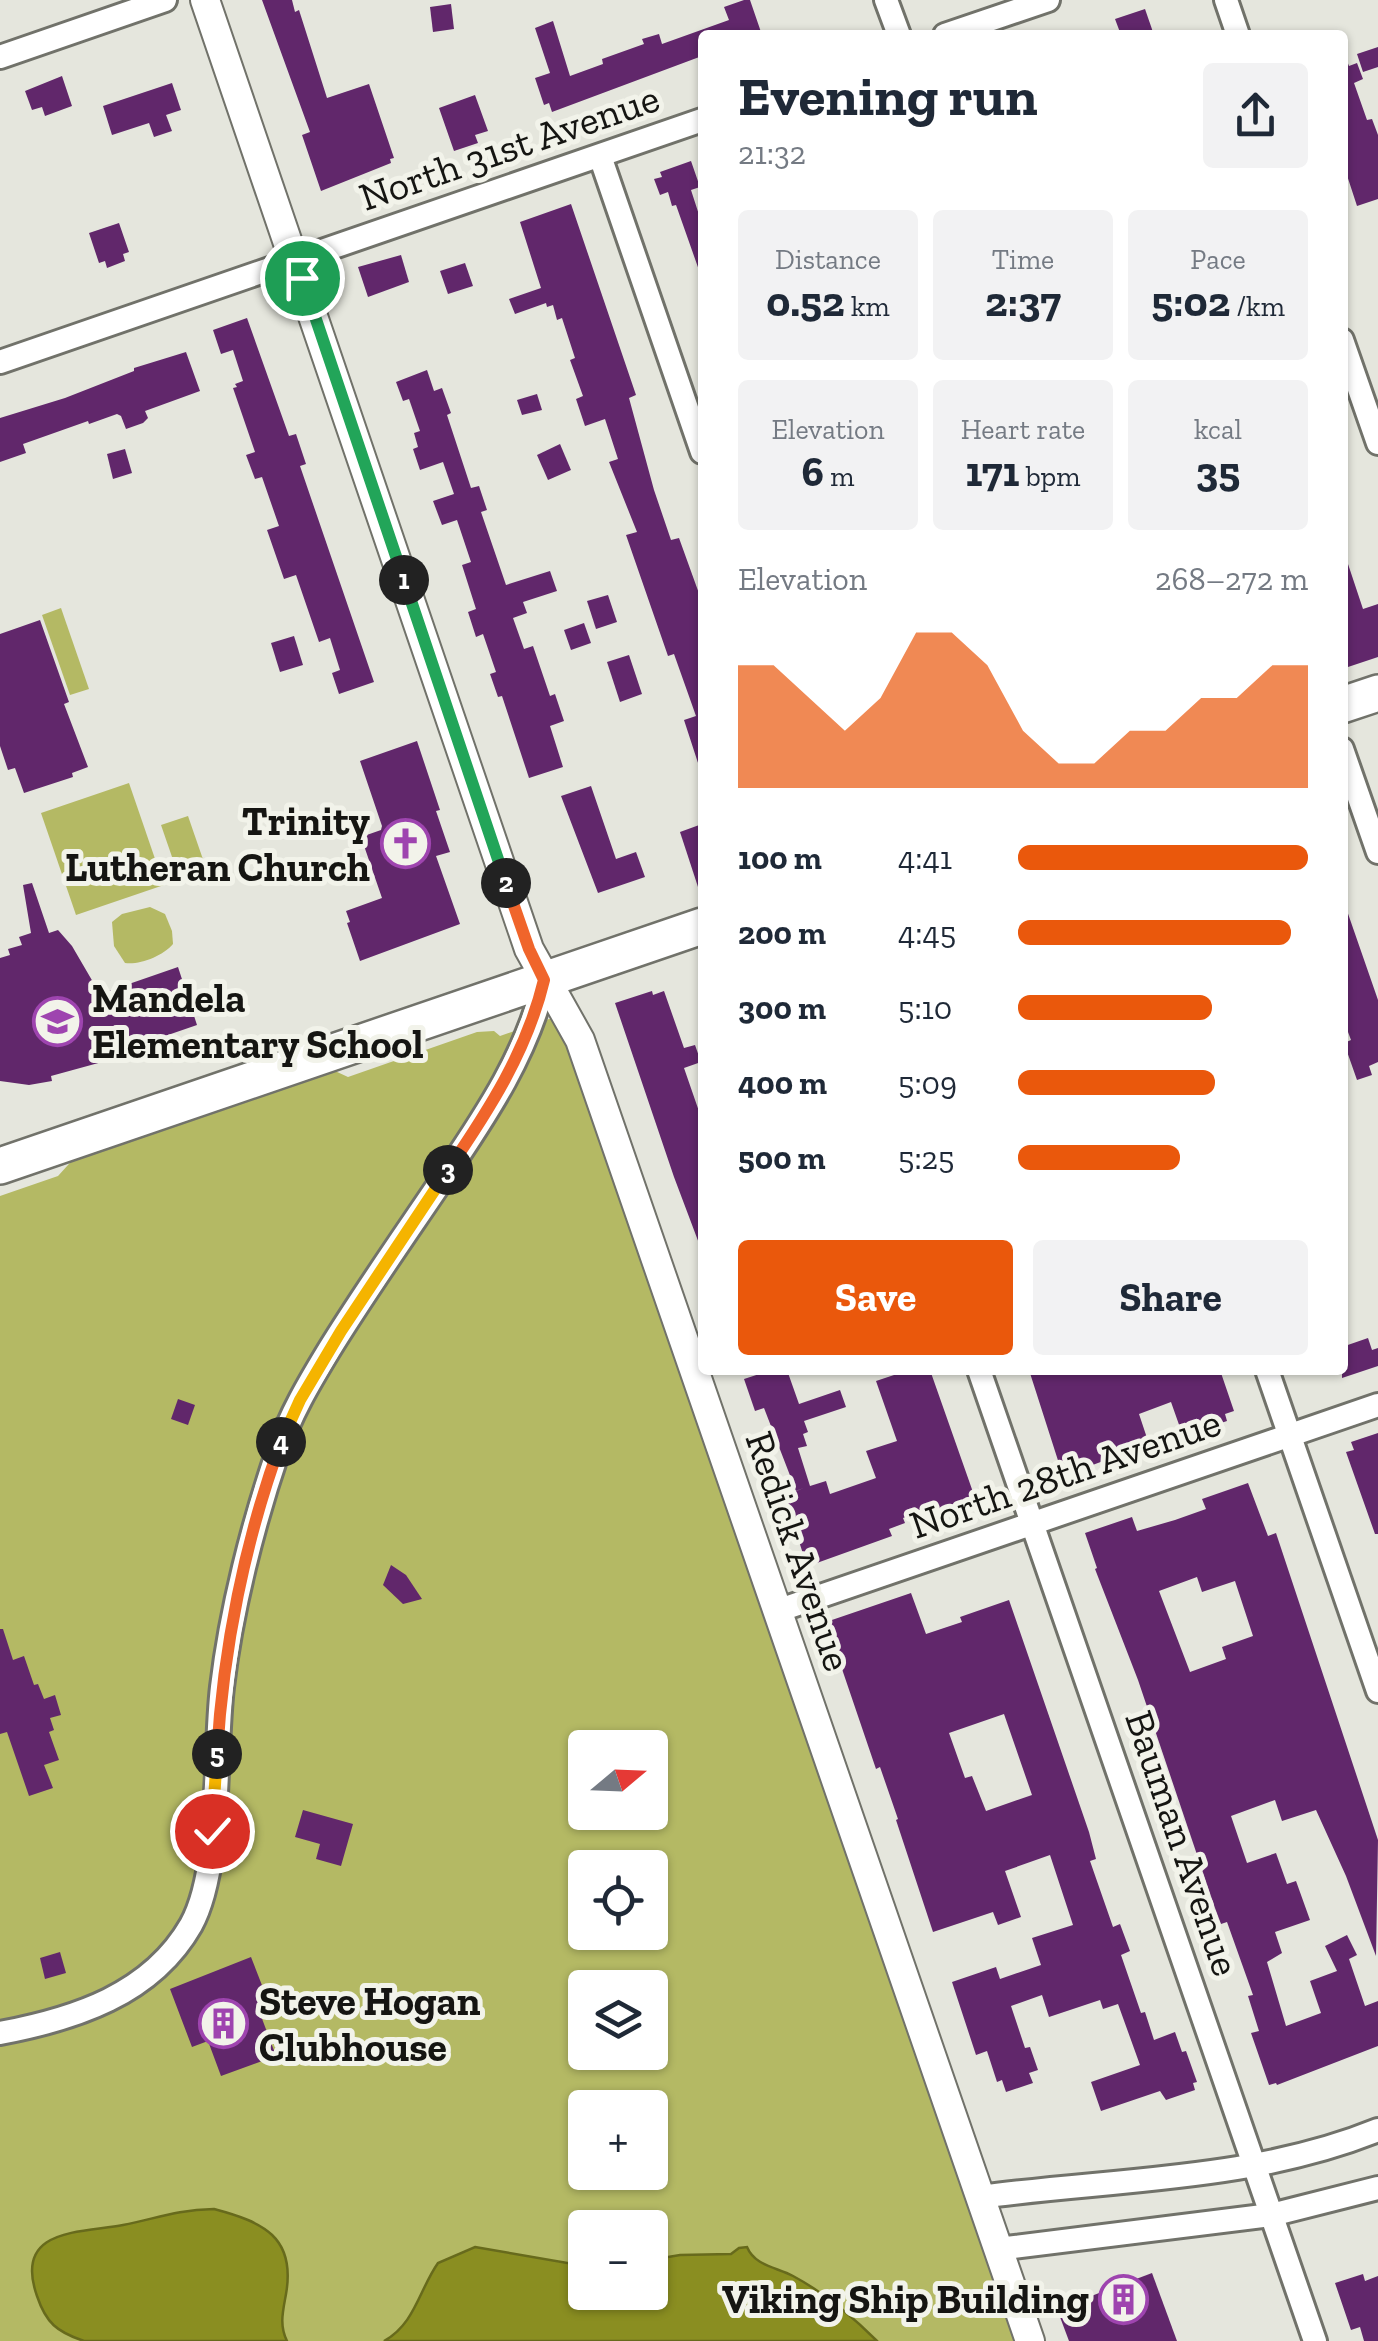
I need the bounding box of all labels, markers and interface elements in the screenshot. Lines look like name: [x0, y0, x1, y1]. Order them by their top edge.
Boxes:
text: Evening run: [738, 63, 1038, 129]
button: share: [1203, 63, 1308, 168]
street label: North 31st Avenue: [353, 73, 665, 221]
text: 21:32: [738, 134, 806, 172]
pin: [260, 236, 345, 321]
text: Distance: [775, 243, 881, 276]
text: Time: [992, 243, 1054, 276]
text: Pace: [1190, 243, 1246, 276]
icon: arrive: [275, 251, 330, 306]
text: 0.52: [766, 276, 845, 327]
text: 2:37: [985, 276, 1061, 327]
text: 5:02: [1151, 276, 1230, 327]
text: km: [845, 290, 890, 323]
text: /km: [1230, 290, 1285, 323]
text: Elevation: [772, 413, 884, 446]
text: Heart rate: [961, 413, 1085, 446]
text: kcal: [1194, 413, 1242, 446]
text: 6: [801, 446, 824, 497]
text: 171: [966, 446, 1020, 497]
text: 35: [1196, 446, 1240, 497]
text: m: [824, 460, 855, 493]
text: bpm: [1020, 460, 1080, 493]
pin: 1: [379, 555, 429, 605]
text: Elevation: [738, 560, 867, 598]
text: 268–272 m: [1155, 560, 1308, 598]
text: 1: [398, 563, 410, 596]
place label: Trinity Lutheran Church: [65, 797, 370, 891]
church icon: Trinity Lutheran Church: [379, 818, 431, 870]
text: 100 m: [738, 839, 822, 877]
text: 4:41: [898, 839, 952, 877]
pin: 2: [481, 858, 531, 908]
text: 2: [498, 866, 514, 899]
text: 200 m: [738, 914, 826, 952]
text: 4:45: [898, 914, 956, 952]
place label: Mandela Elementary School: [92, 974, 424, 1068]
text: 300 m: [738, 989, 826, 1027]
text: 5:10: [898, 989, 952, 1027]
school or university icon: Mandela Elementary School: [31, 995, 83, 1047]
text: 400 m: [738, 1064, 827, 1102]
text: 5:09: [898, 1064, 957, 1102]
text: 500 m: [738, 1139, 826, 1177]
text: 5:25: [898, 1139, 954, 1177]
pin: 3: [423, 1145, 473, 1195]
text: 3: [441, 1153, 455, 1186]
button: Save: [738, 1240, 1013, 1355]
button: Share: [1033, 1240, 1308, 1355]
street label: North 28th Avenue: [903, 1397, 1227, 1549]
pin: 4: [256, 1417, 306, 1467]
text: 4: [273, 1425, 289, 1458]
street label: Redick Avenue: [736, 1425, 862, 1677]
street label: Bauman Avenue: [1115, 1704, 1251, 1982]
pin: 5: [192, 1729, 242, 1779]
north arrow: [568, 1730, 668, 1830]
map controls: [568, 1730, 668, 2310]
text: 5: [210, 1737, 224, 1770]
pin: [170, 1789, 255, 1874]
icon: check: [185, 1804, 240, 1859]
button: locate: [568, 1850, 668, 1950]
button: layers: [568, 1970, 668, 2070]
place label: Steve Hogan Clubhouse: [259, 1977, 481, 2071]
building icon: Steve Hogan Clubhouse: [198, 1998, 250, 2050]
button: +: [568, 2090, 668, 2190]
button: −: [568, 2210, 668, 2310]
building icon: Viking Ship Building: [1098, 2273, 1150, 2325]
place label: Viking Ship Building: [722, 2275, 1089, 2323]

